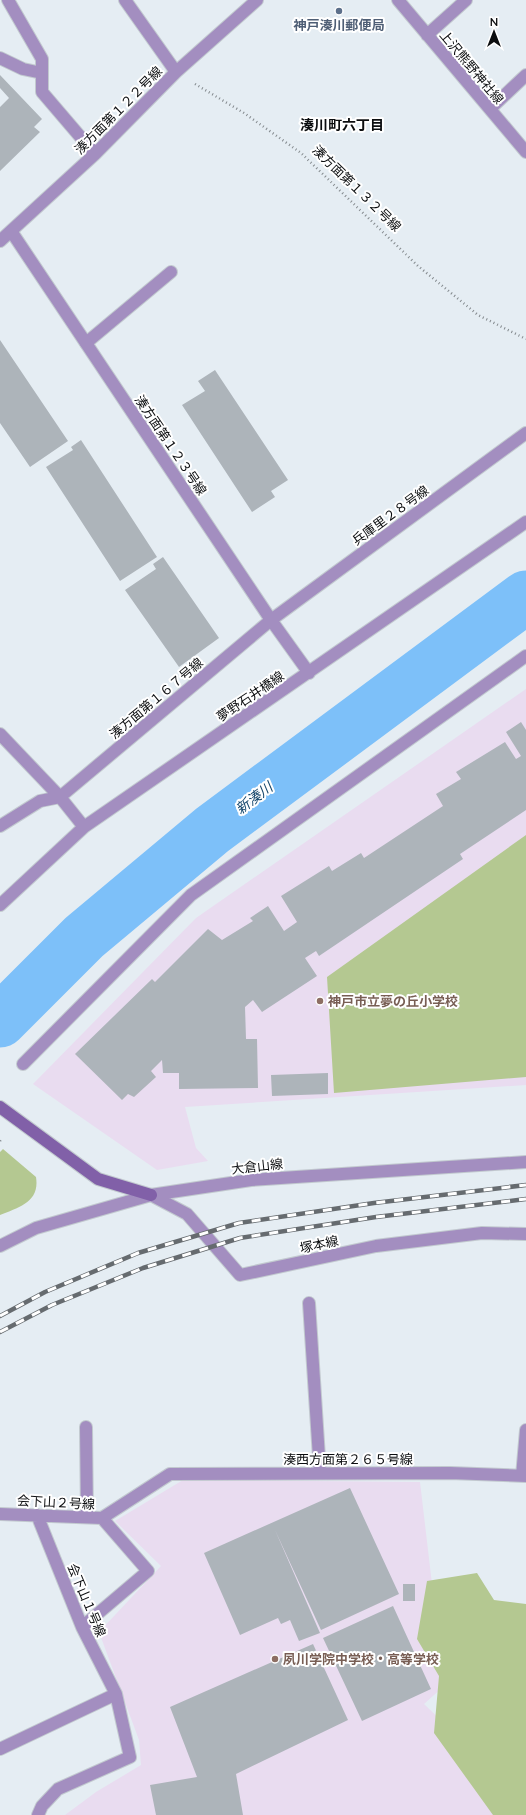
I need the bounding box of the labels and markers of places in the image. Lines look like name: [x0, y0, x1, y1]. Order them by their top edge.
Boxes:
marker: 神戸湊川郵便局: [334, 6, 344, 16]
place label: 神戸湊川郵便局: [293, 17, 385, 33]
place label: 神戸市立夢の丘小学校: [328, 993, 458, 1009]
marker: 神戸市立夢の丘小学校: [315, 996, 325, 1006]
place label: 夙川学院中学校・高等学校: [283, 1651, 439, 1667]
marker: 夙川学院中学校・高等学校: [270, 1654, 280, 1664]

